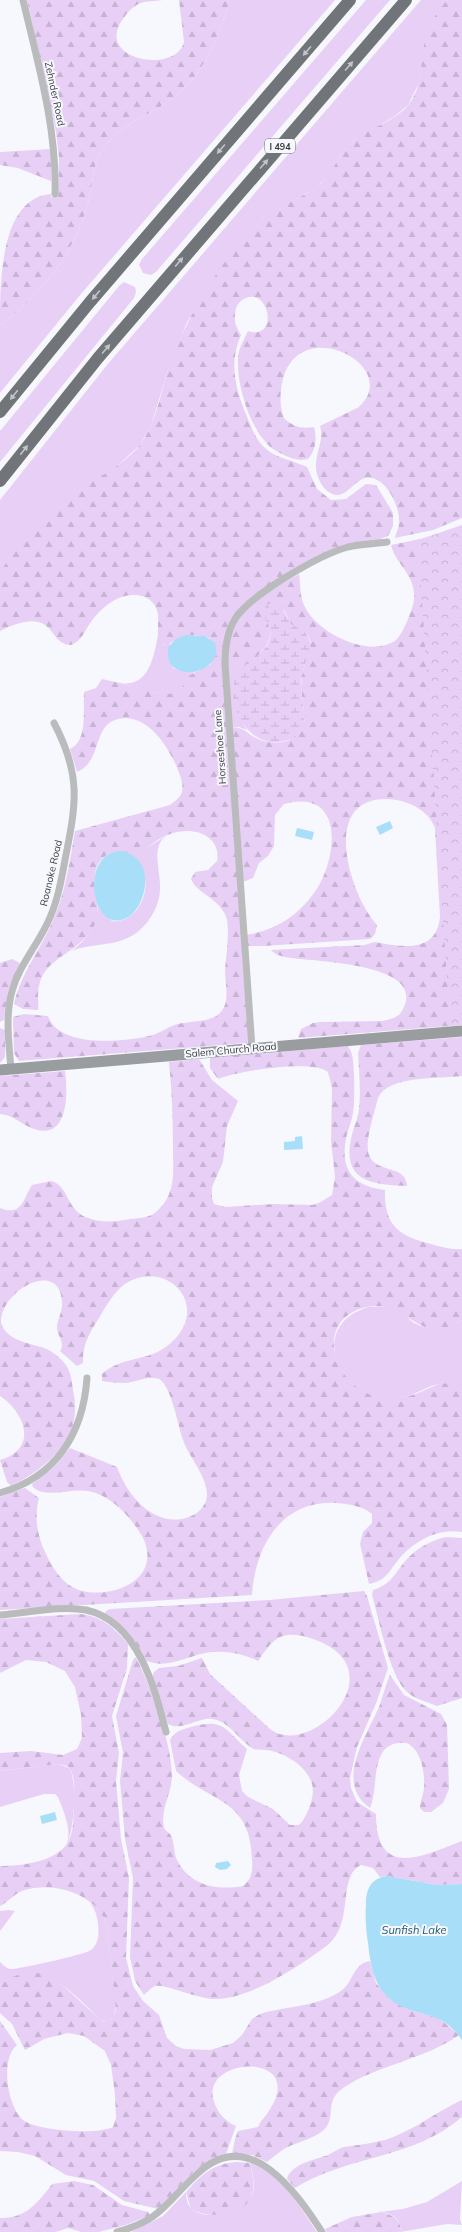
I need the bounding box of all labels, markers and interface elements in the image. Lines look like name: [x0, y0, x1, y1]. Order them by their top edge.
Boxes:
one-way arrow: [302, 45, 311, 56]
street label: Zehnder Road: [42, 61, 68, 127]
one-way arrow: [344, 61, 353, 70]
road number: I 494: [265, 139, 295, 153]
one-way arrow: [217, 144, 226, 154]
one-way arrow: [259, 159, 268, 169]
one-way arrow: [175, 257, 184, 268]
one-way arrow: [92, 289, 101, 300]
one-way arrow: [101, 344, 110, 354]
one-way arrow: [10, 390, 18, 400]
one-way arrow: [20, 445, 28, 456]
street label: Horseshoe Lane: [211, 709, 229, 785]
street label: Roanoke Road: [37, 839, 65, 907]
street label: Salem Church Road: [185, 1040, 277, 1060]
water label: Sunfish Lake: [382, 1923, 446, 1937]

